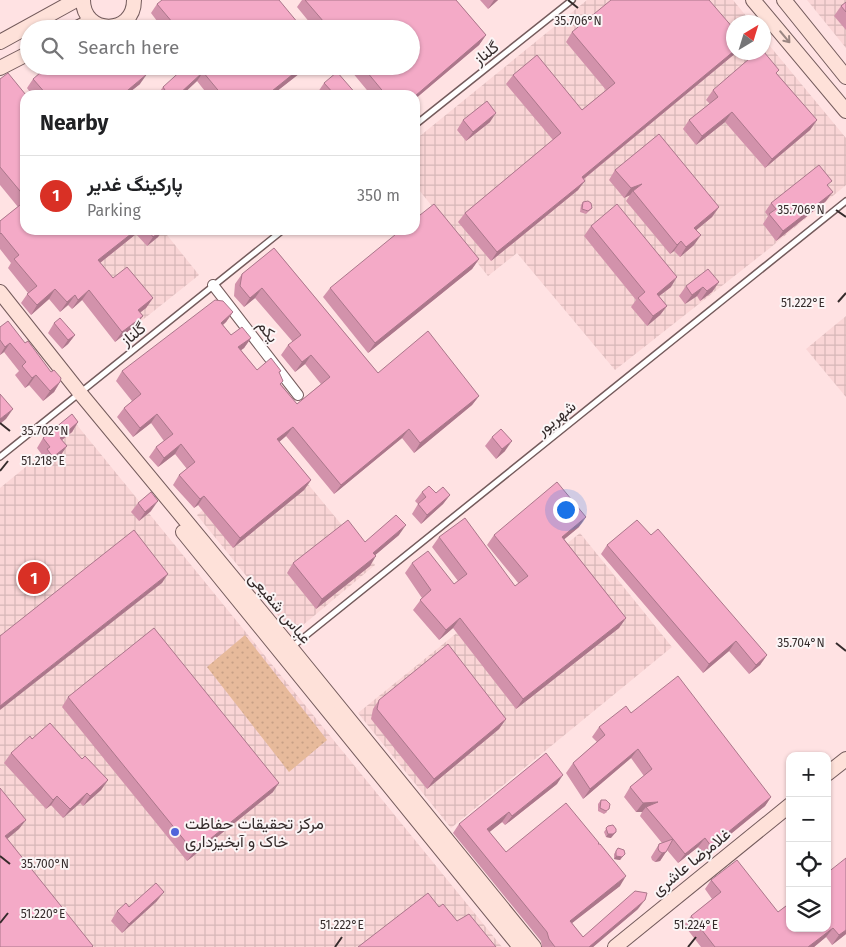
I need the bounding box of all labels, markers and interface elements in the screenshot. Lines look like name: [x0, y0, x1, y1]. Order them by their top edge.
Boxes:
text: 35.706°N: [554, 14, 602, 28]
north arrow: [726, 15, 771, 60]
search box: [20, 20, 420, 75]
one-way arrow: [779, 31, 790, 44]
icon: search: [38, 34, 66, 62]
text: Search here: [78, 36, 179, 59]
street label: گلناز: [469, 37, 503, 70]
text: Nearby: [40, 110, 108, 136]
text: پارکینگ غدیر: [87, 173, 183, 196]
text: 1: [52, 186, 60, 205]
text: 350 m: [357, 186, 400, 205]
text: Parking: [87, 201, 141, 220]
text: 35.706°N: [777, 203, 825, 217]
text: 51.222°E: [781, 296, 825, 310]
street label: یکم: [253, 316, 283, 347]
street label: گلناز: [116, 318, 150, 351]
street label: شهریور: [532, 396, 580, 441]
text: 35.702°N: [21, 424, 69, 438]
text: 51.218°E: [21, 454, 65, 468]
your location: [553, 497, 579, 523]
pin: 1: [18, 559, 50, 597]
street label: عباس شفیعی: [244, 569, 315, 648]
text: 35.704°N: [777, 636, 825, 650]
map controls: [786, 752, 831, 932]
button: +: [786, 752, 831, 797]
button: −: [786, 797, 831, 842]
place label: مرکز تحقیقات حفاظت خاک و آبخیزداری: [185, 814, 324, 852]
street label: غلامرضا عاشری: [648, 824, 735, 900]
marker: مرکز تحقیقات حفاظت خاک و آبخیزداری: [169, 826, 181, 838]
button: locate: [786, 842, 831, 887]
text: 35.700°N: [21, 857, 69, 871]
button: layers: [786, 887, 831, 932]
text: 51.220°E: [21, 907, 65, 921]
text: 51.222°E: [320, 918, 364, 932]
text: 51.224°E: [674, 918, 718, 932]

